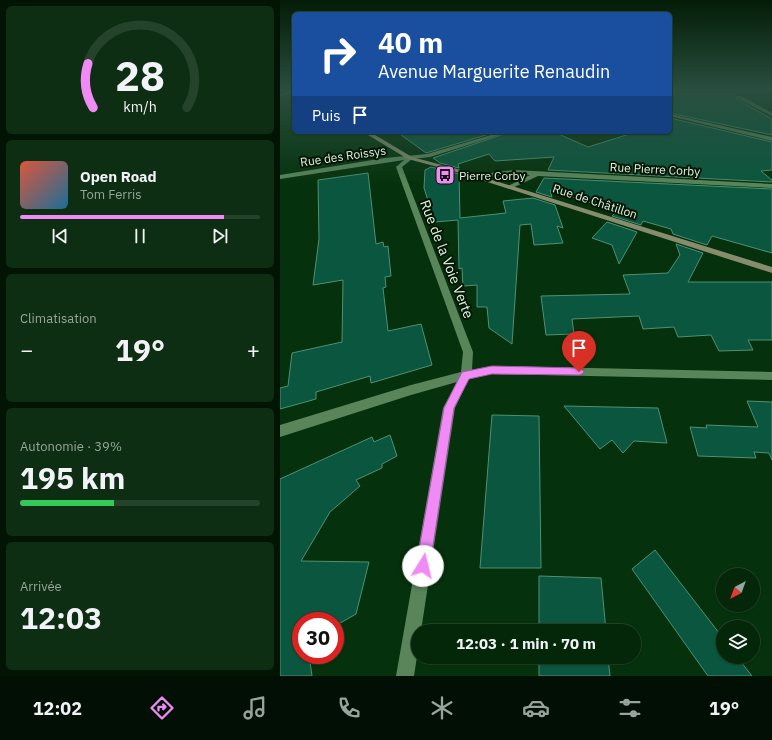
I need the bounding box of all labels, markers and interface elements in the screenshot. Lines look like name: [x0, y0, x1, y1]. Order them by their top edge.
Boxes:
text: 40 m: [378, 24, 443, 61]
icon: right: [312, 28, 364, 80]
text: 28: [115, 48, 165, 102]
text: Avenue Marguerite Renaudin: [378, 60, 610, 83]
text: km/h: [123, 97, 157, 116]
icon: arrive: [349, 104, 371, 126]
text: Puis: [312, 106, 341, 125]
street label: Rue des Roissys: [299, 143, 387, 169]
street label: Rue Pierre Corby: [609, 159, 701, 179]
bus stop icon: Pierre Corby: [434, 164, 456, 186]
text: Open Road: [80, 167, 157, 186]
place label: Pierre Corby: [459, 168, 526, 183]
street label: Rue de Châtillon: [551, 180, 639, 222]
text: Tom Ferris: [80, 186, 142, 203]
street label: Rue de la Voie Verte: [416, 197, 478, 321]
icon: previous: [49, 225, 71, 247]
icon: pause: [129, 225, 151, 247]
icon: next: [209, 225, 231, 247]
text: Climatisation: [20, 310, 97, 327]
text: 19°: [115, 330, 165, 369]
pin: [562, 331, 596, 372]
text: −: [20, 335, 33, 364]
text: +: [247, 335, 260, 364]
icon: arrive: [568, 337, 590, 359]
text: Autonomie · 39%: [20, 438, 122, 455]
text: 195 km: [20, 458, 125, 497]
position arrow: [402, 545, 444, 587]
north arrow: [716, 568, 760, 612]
map controls: [716, 568, 760, 664]
text: Arrivée: [20, 578, 62, 595]
text: 12:03: [20, 598, 102, 637]
speed limit sign: 30: [292, 612, 344, 664]
button: layers: [716, 620, 760, 664]
text: 12:03 · 1 min · 70 m: [456, 634, 596, 653]
icon: directions: [148, 694, 176, 722]
icon: music: [241, 694, 269, 722]
icon: phone: [335, 694, 363, 722]
icon: climate: [428, 694, 456, 722]
icon: car: [522, 694, 550, 722]
icon: filters: [616, 694, 644, 722]
text: 12:02: [33, 697, 82, 720]
text: 19°: [709, 697, 739, 720]

